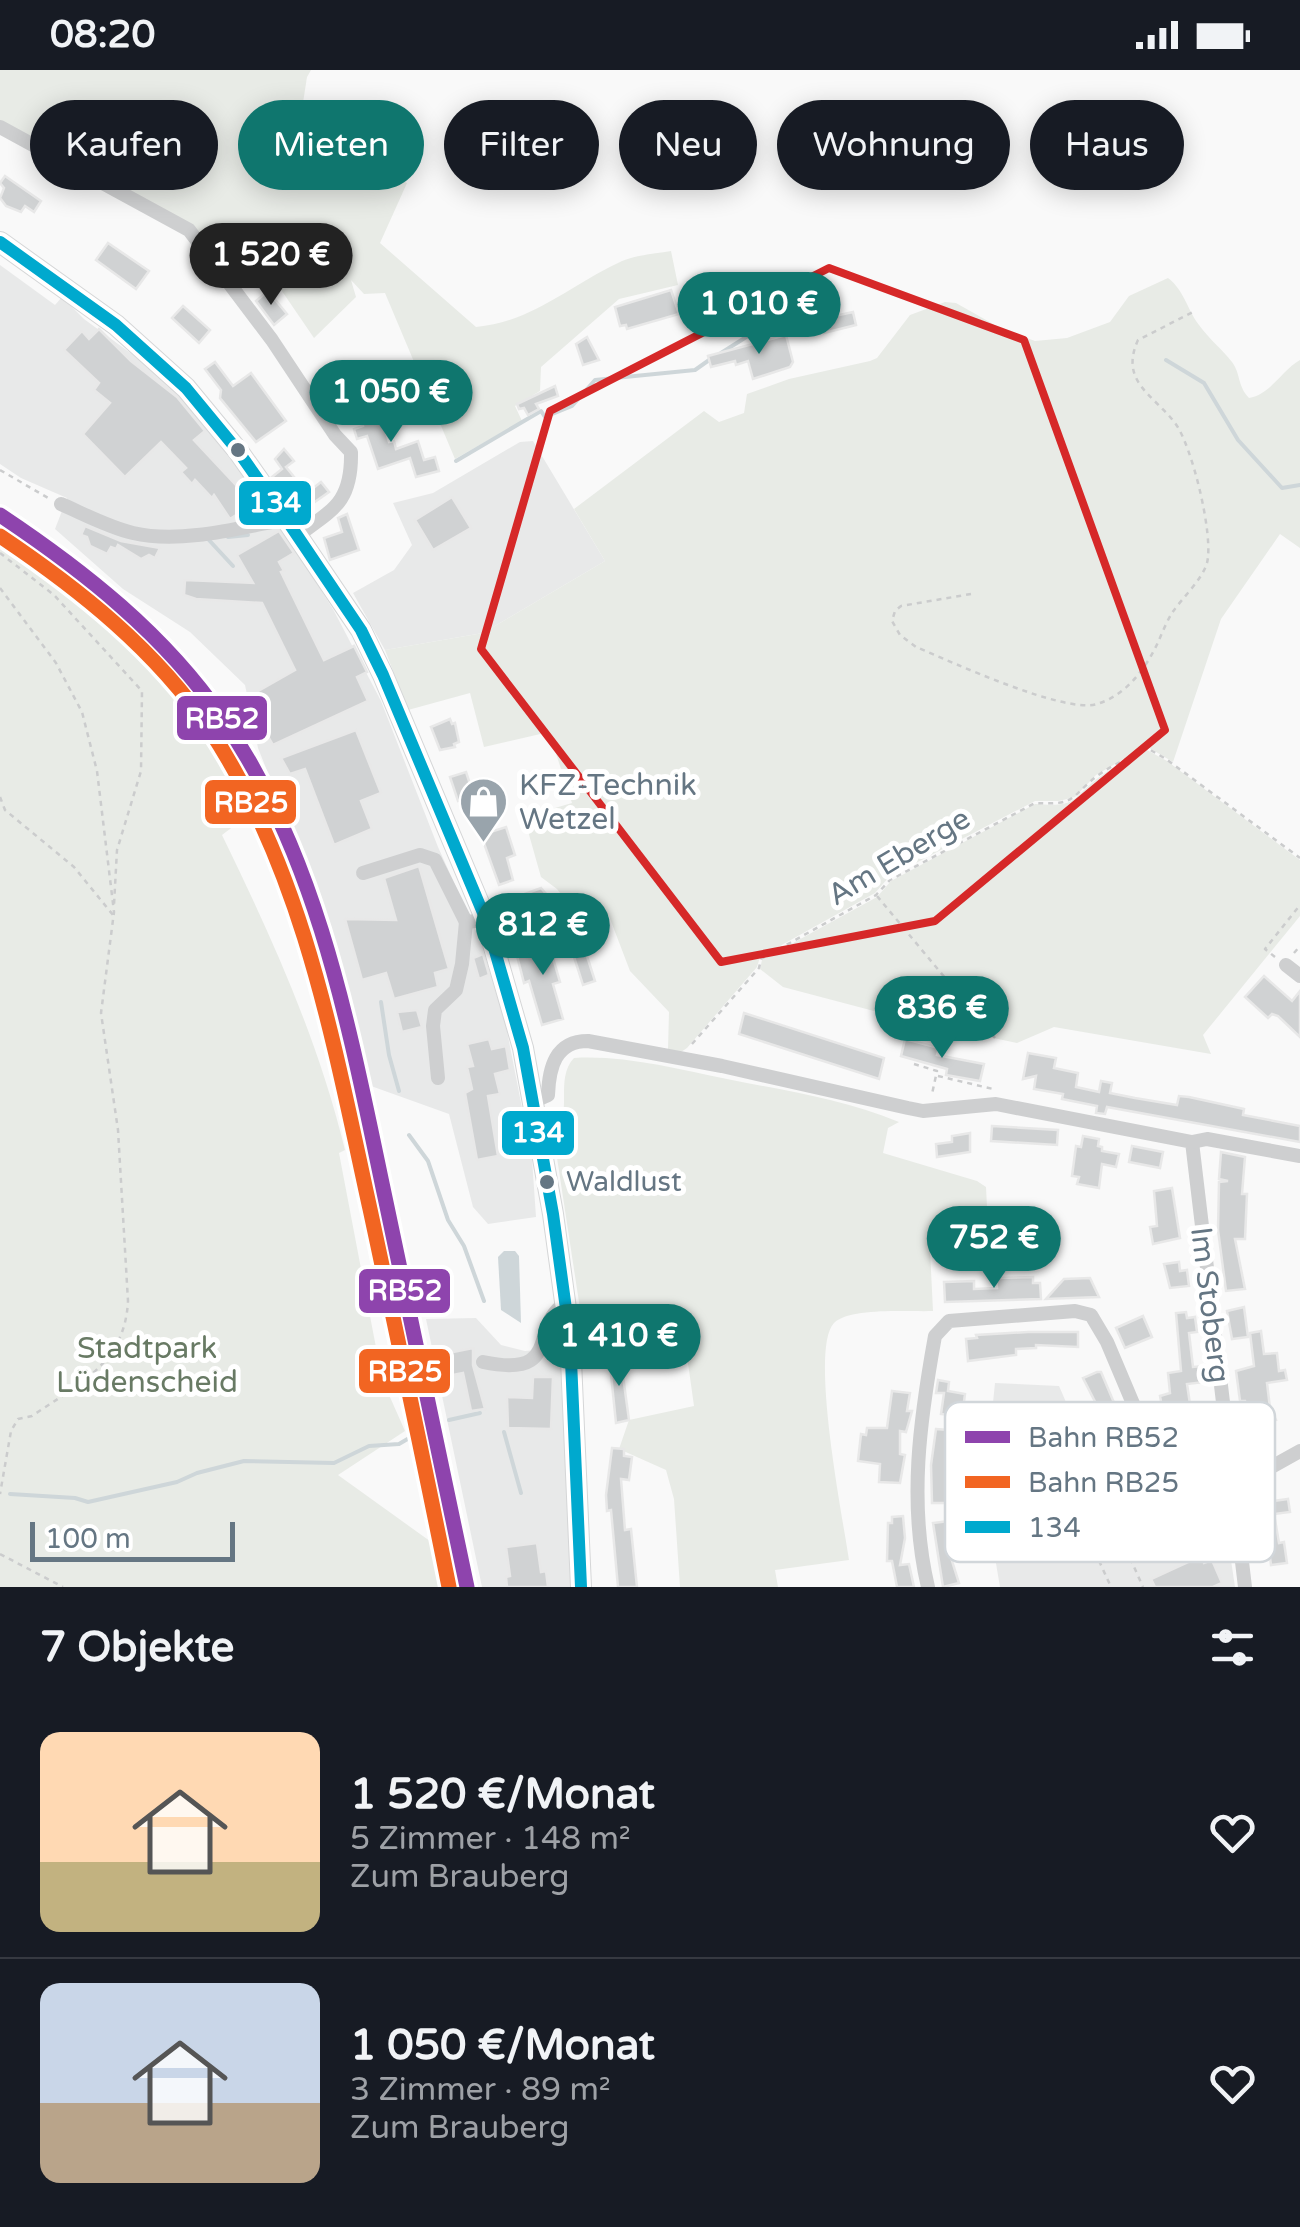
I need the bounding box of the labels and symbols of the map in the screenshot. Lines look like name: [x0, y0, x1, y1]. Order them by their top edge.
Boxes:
pin: 1 520 €: [179, 223, 363, 308]
pin: 1 010 €: [667, 272, 851, 357]
pin: 1 050 €: [299, 360, 483, 445]
unlabelled marker: [228, 440, 248, 460]
line badge: 134: [237, 479, 313, 527]
text: 134: [249, 486, 302, 520]
line badge: RB52: [175, 694, 269, 742]
text: RB52: [185, 702, 259, 736]
place label: KFZ-Technik Wetzel: [519, 767, 696, 838]
shop icon: KFZ-Technik Wetzel: [458, 776, 510, 844]
line badge: RB25: [203, 778, 298, 826]
text: RB25: [214, 786, 288, 820]
street label: Am Eberge: [821, 800, 977, 914]
pin: 812 €: [473, 893, 613, 978]
pin: 836 €: [872, 976, 1012, 1061]
line badge: 134: [500, 1109, 576, 1157]
text: 134: [512, 1116, 565, 1150]
place label: Waldlust: [566, 1165, 682, 1199]
marker: Waldlust: [537, 1172, 557, 1192]
pin: 752 €: [924, 1206, 1064, 1291]
street label: Im Stoberg: [1182, 1225, 1238, 1385]
line badge: RB52: [357, 1267, 452, 1315]
text: RB52: [368, 1274, 442, 1308]
pin: 1 410 €: [527, 1304, 711, 1389]
park label: Stadtpark Lüdenscheid: [56, 1330, 238, 1401]
line badge: RB25: [357, 1347, 452, 1395]
text: RB25: [368, 1355, 442, 1389]
legend: [945, 1402, 1275, 1562]
text: Bahn RB52: [1028, 1421, 1179, 1455]
text: Bahn RB25: [1028, 1466, 1179, 1500]
text: 134: [1028, 1511, 1081, 1545]
scale bar: [30, 1517, 235, 1562]

